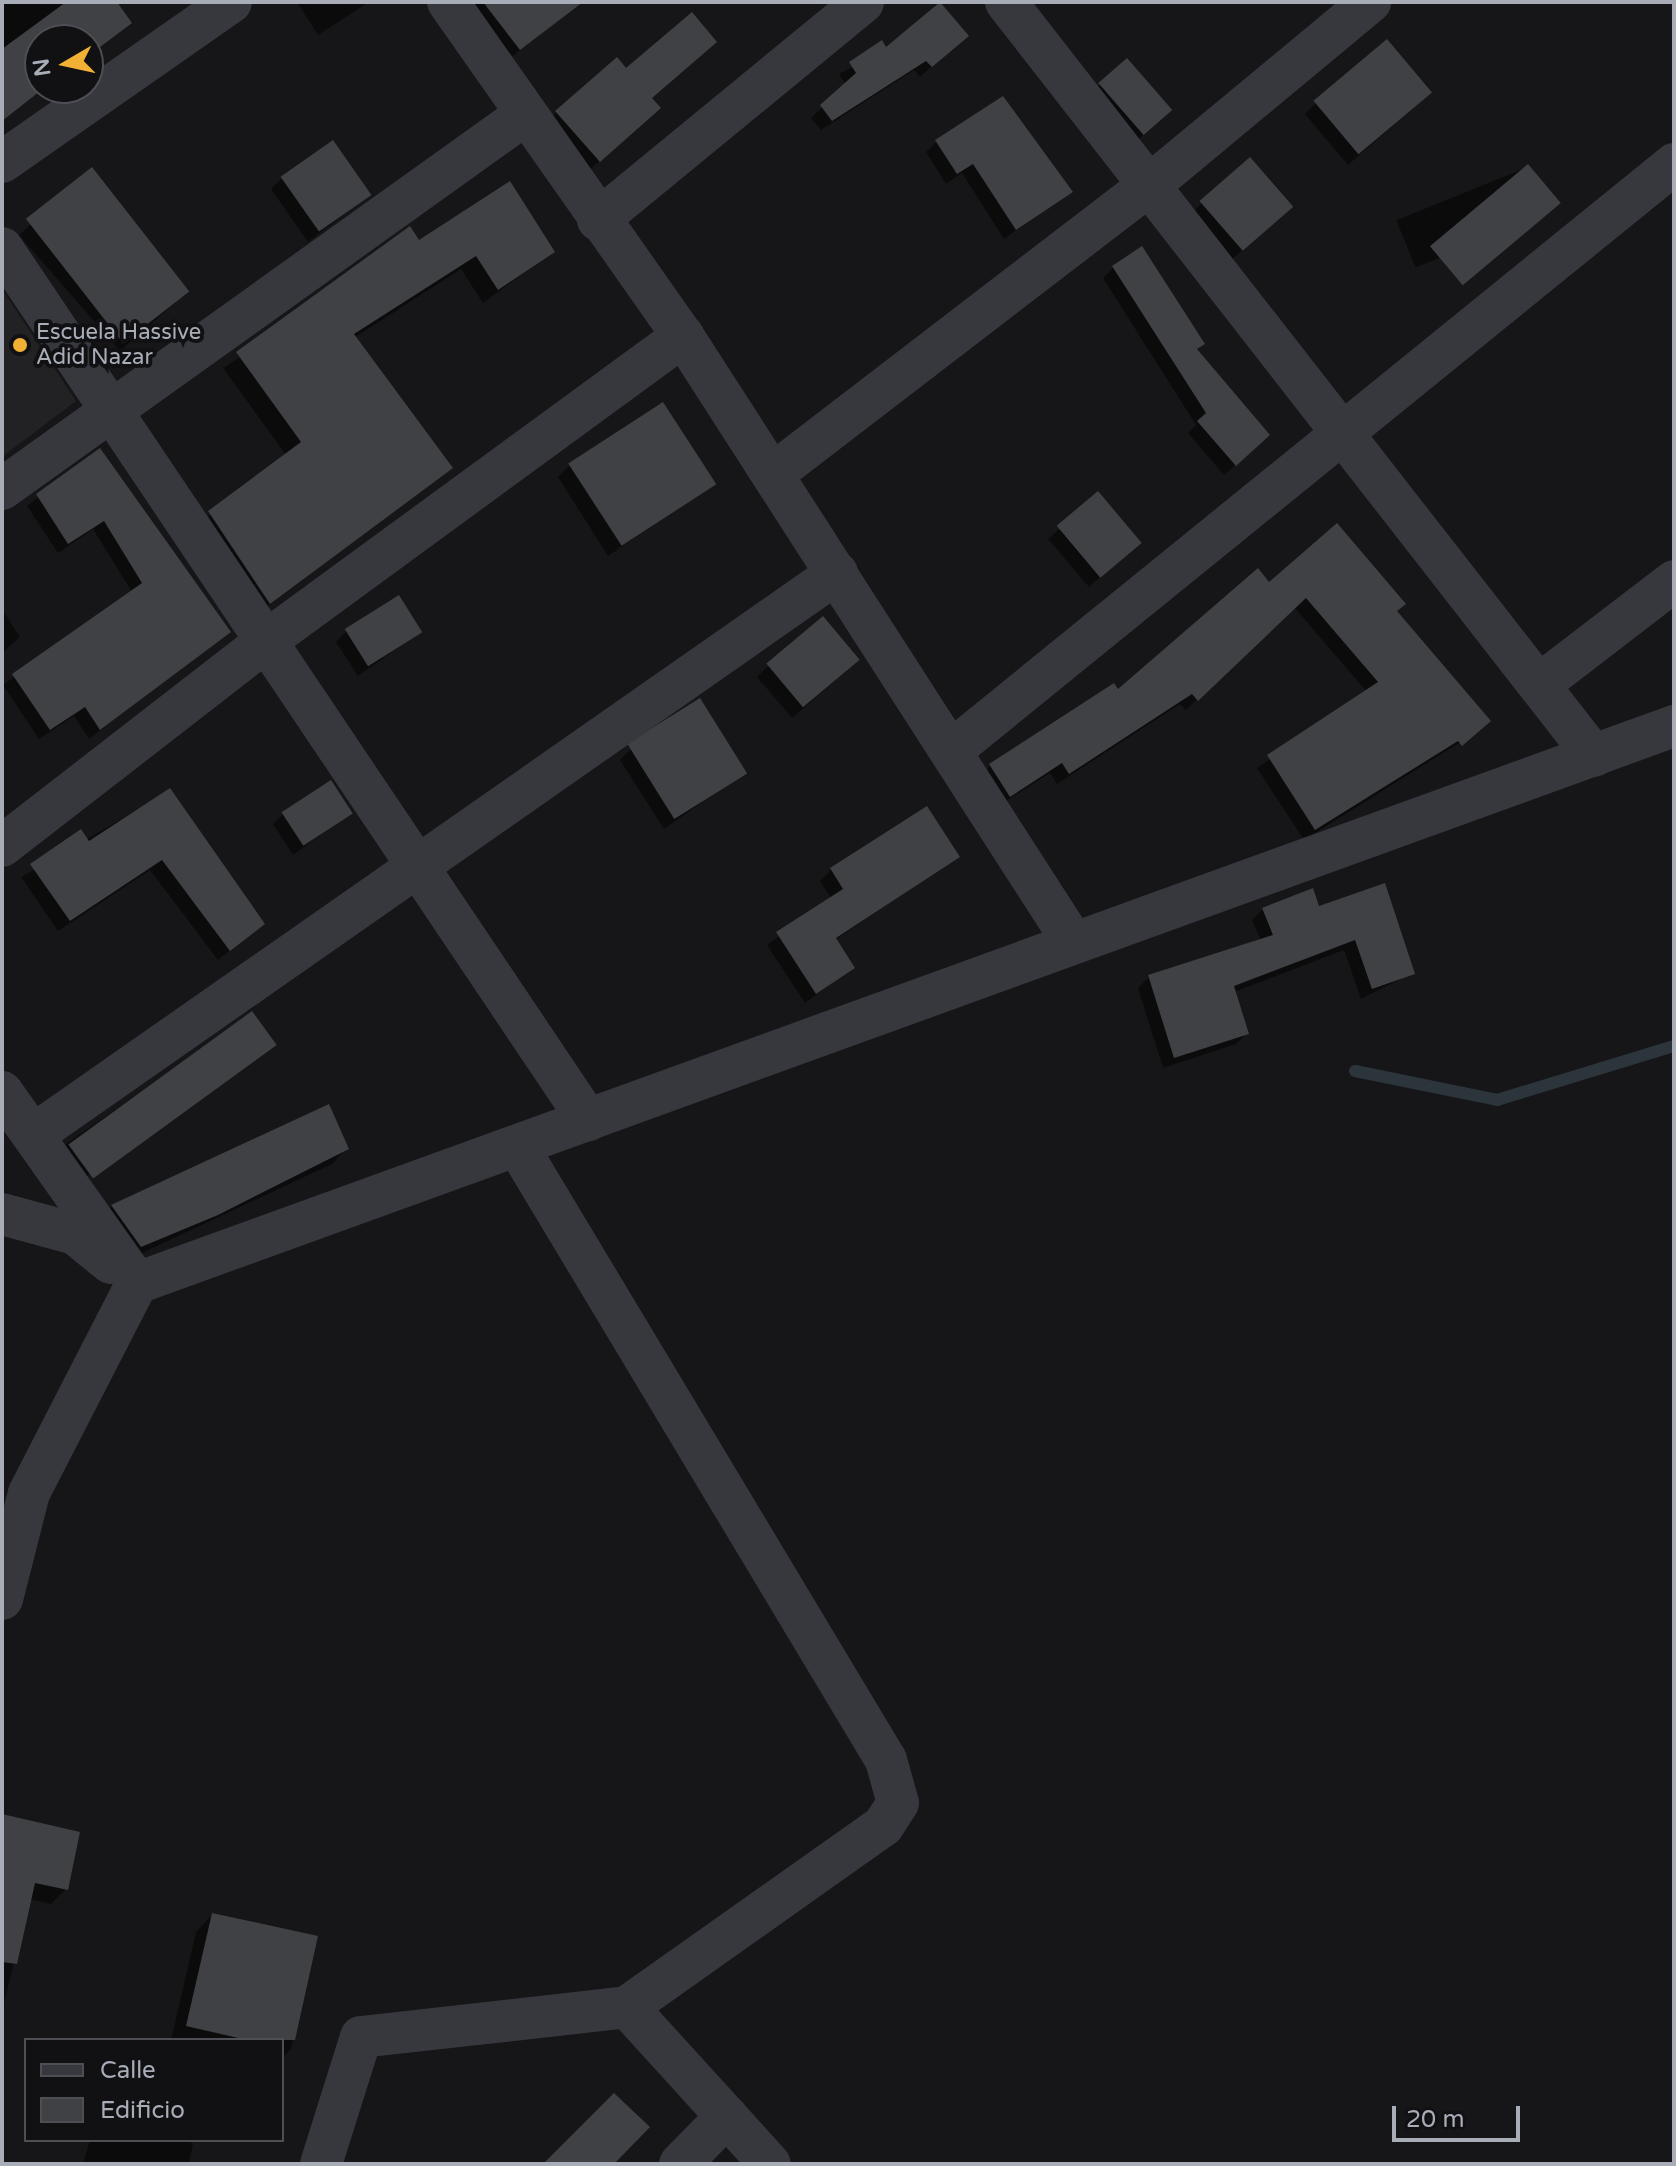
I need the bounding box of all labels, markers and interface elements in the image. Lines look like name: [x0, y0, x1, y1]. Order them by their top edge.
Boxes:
north arrow: [24, 24, 104, 104]
text: N: [28, 57, 56, 78]
place label: Escuela Hassive Adid Nazar: [36, 319, 201, 370]
marker: Escuela Hassive Adid Nazar: [11, 336, 29, 354]
legend: [24, 2038, 284, 2142]
text: Calle: [100, 2056, 156, 2085]
scale bar: [1396, 2090, 1524, 2140]
text: Edificio: [100, 2096, 185, 2125]
text: 20 m: [1406, 2105, 1464, 2134]

